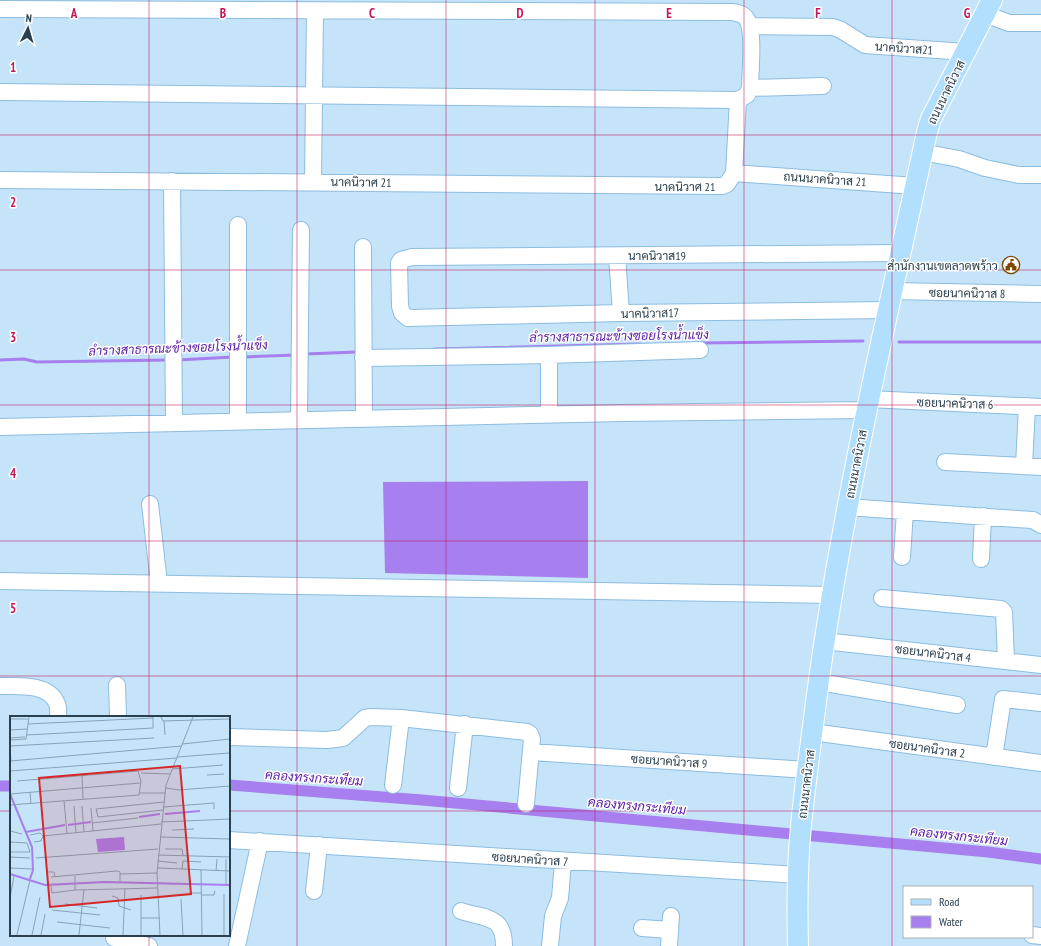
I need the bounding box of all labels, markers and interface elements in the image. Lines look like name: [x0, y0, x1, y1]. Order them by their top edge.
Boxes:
text: A: [70, 5, 78, 22]
text: B: [220, 5, 226, 22]
text: C: [369, 5, 375, 22]
text: D: [517, 5, 524, 22]
text: E: [666, 5, 672, 22]
text: F: [815, 5, 821, 22]
text: G: [964, 5, 971, 22]
north arrow: [8, 8, 48, 48]
text: N: [25, 11, 32, 25]
street label: นาคนิวาส21: [875, 38, 933, 58]
street label: ถนนนาคนิวาส: [924, 57, 968, 127]
text: 1: [10, 59, 16, 76]
street label: ถนนนาคนิวาส 21: [783, 169, 867, 189]
street label: นาคนิวาศ 21: [330, 174, 392, 190]
street label: นาคนิวาศ 21: [655, 179, 715, 194]
text: 2: [10, 194, 16, 211]
street label: นาคนิวาส19: [628, 248, 686, 263]
public building icon: สำนักงานเขตลาดพร้าว: [1001, 255, 1021, 275]
place label: สำนักงานเขตลาดพร้าว: [887, 258, 998, 273]
street label: ซอยนาคนิวาส 8: [929, 285, 1005, 301]
street label: นาคนิวาส17: [621, 305, 679, 321]
water label: ลำรางสาธารณะข้างซอยโรงน้ำแข็ง: [529, 322, 709, 346]
text: 3: [10, 329, 16, 346]
water label: ลำรางสาธารณะข้างซอยโรงน้ำแข็ง: [88, 332, 268, 360]
street label: ซอยนาคนิวาส 6: [917, 394, 993, 412]
street label: ถนนนาคนิวาส: [842, 428, 870, 500]
text: 4: [10, 465, 17, 482]
text: 5: [10, 600, 16, 617]
street label: ซอยนาคนิวาส 4: [894, 641, 972, 665]
inset map: [10, 716, 230, 936]
street label: ซอยนาคนิวาส 2: [888, 735, 966, 761]
street label: ถนนนาคนิวาส: [794, 749, 818, 819]
street label: ซอยนาคนิวาส 9: [630, 751, 708, 771]
water label: คลองทรงกระเทียม: [264, 765, 364, 790]
water label: คลองทรงกระเทียม: [587, 792, 687, 819]
water label: คลองทรงกระเทียม: [909, 821, 1009, 850]
street label: ซอยนาคนิวาส 7: [491, 849, 569, 869]
legend: [903, 886, 1033, 938]
text: Road: [939, 894, 959, 909]
text: Water: [939, 914, 964, 929]

